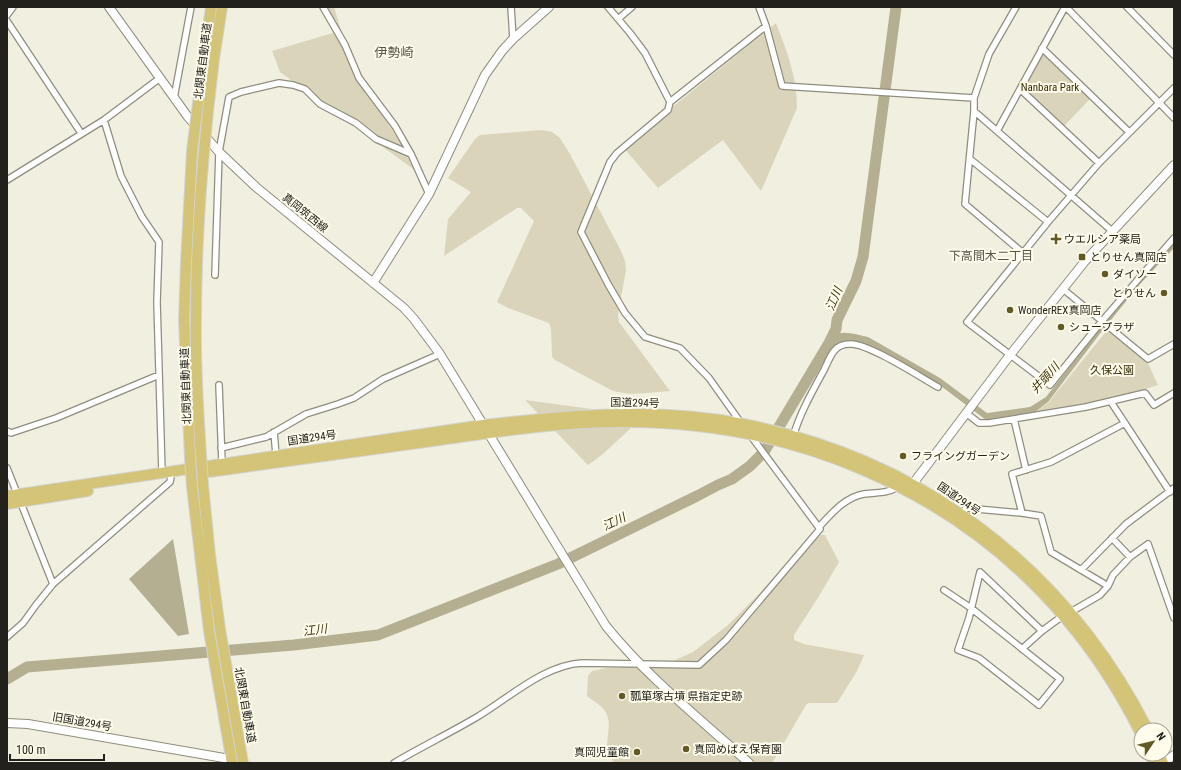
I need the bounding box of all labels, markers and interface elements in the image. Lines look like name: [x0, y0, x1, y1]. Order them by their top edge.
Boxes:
street label: 北関東自動車道: [192, 22, 214, 100]
district label: 伊勢崎: [374, 45, 414, 60]
park label: Nanbara Park: [1021, 81, 1079, 94]
street label: 真岡筑西線: [280, 191, 330, 235]
place label: ウエルシア薬局: [1064, 233, 1141, 246]
marker: ウエルシア薬局: [1051, 234, 1061, 244]
district label: 下高間木二丁目: [949, 249, 1033, 263]
place label: とりせん真岡店: [1090, 251, 1167, 264]
marker: とりせん真岡店: [1077, 252, 1087, 262]
place label: ダイソー: [1113, 268, 1157, 281]
marker: ダイソー: [1100, 269, 1110, 279]
water label: 江川: [823, 283, 846, 313]
place label: とりせん: [1112, 287, 1156, 300]
marker: とりせん: [1159, 288, 1169, 298]
place label: WonderREX真岡店: [1018, 304, 1101, 317]
marker: WonderREX真岡店: [1005, 305, 1015, 315]
place label: シュープラザ: [1069, 321, 1134, 334]
marker: シュープラザ: [1056, 322, 1066, 332]
street label: 北関東自動車道: [178, 347, 194, 425]
water label: 井頭川: [1028, 358, 1064, 396]
park label: 久保公園: [1090, 364, 1134, 377]
street label: 国道294号: [610, 396, 660, 410]
street label: 国道294号: [287, 428, 337, 448]
place label: フライングガーデン: [911, 450, 1010, 463]
marker: フライングガーデン: [898, 451, 908, 461]
street label: 国道294号: [935, 480, 983, 518]
water label: 江川: [600, 510, 630, 534]
water label: 江川: [302, 621, 330, 638]
street label: 北関東自動車道: [232, 666, 258, 744]
place label: 瓢箪塚古墳 県指定史跡: [630, 690, 743, 703]
marker: 瓢箪塚古墳 県指定史跡: [617, 691, 627, 701]
street label: 旧国道294号: [51, 710, 113, 734]
north arrow: [1133, 722, 1173, 762]
text: N: [1154, 730, 1168, 743]
scale bar: [10, 736, 104, 762]
text: 100 m: [16, 743, 46, 757]
place label: 真岡めばえ保育園: [694, 743, 782, 756]
marker: 真岡めばえ保育園: [681, 744, 691, 754]
place label: 真岡児童館: [574, 746, 629, 759]
marker: 真岡児童館: [632, 747, 642, 757]

